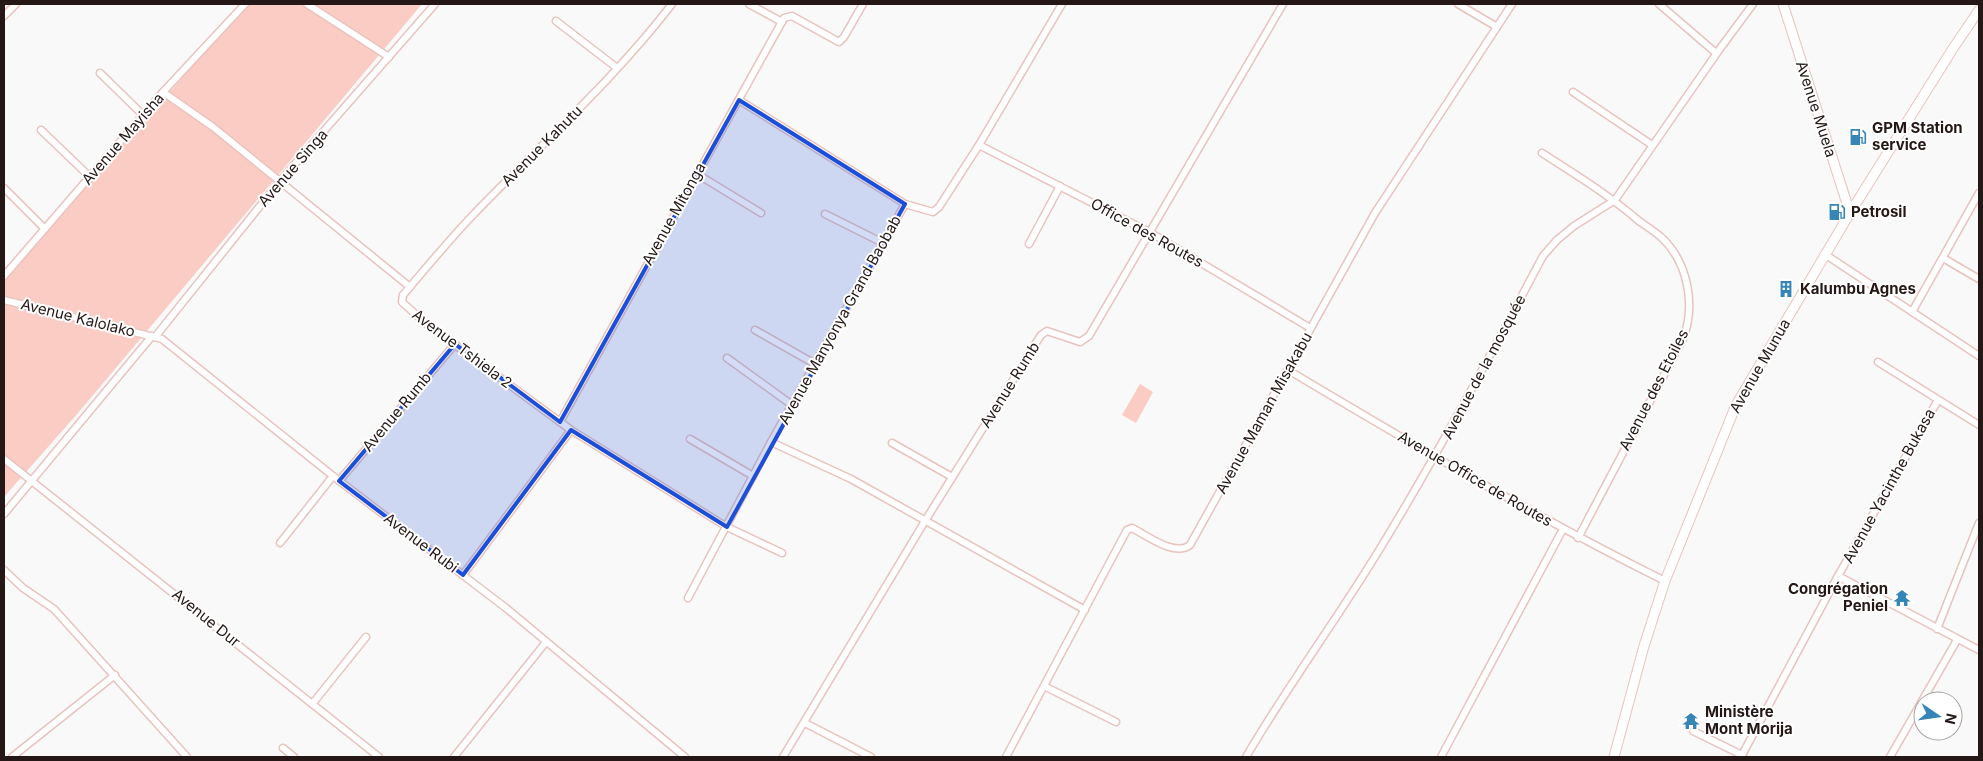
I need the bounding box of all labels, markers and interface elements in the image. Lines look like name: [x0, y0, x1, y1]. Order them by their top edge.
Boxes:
street label: Avenue Muela: [1792, 58, 1841, 159]
street label: Avenue Mayisha: [77, 89, 168, 189]
street label: Avenue Kahutu: [497, 101, 586, 190]
place label: GPM Station service: [1872, 118, 1963, 154]
street label: Avenue Singa: [254, 125, 331, 210]
fuel station icon: GPM Station service: [1848, 127, 1868, 147]
street label: Avenue Mitonga: [638, 159, 710, 268]
street label: Office des Routes: [1088, 194, 1207, 271]
fuel station icon: Petrosil: [1827, 202, 1847, 222]
place label: Petrosil: [1851, 202, 1907, 221]
street label: Avenue Manyonya Grand Baobab: [774, 212, 905, 428]
building icon: Kalumbu Agnes: [1776, 279, 1796, 299]
place label: Kalumbu Agnes: [1800, 279, 1916, 298]
street label: Avenue de la mosquée: [1437, 291, 1530, 442]
street label: Avenue Kalolako: [19, 294, 137, 341]
street label: Avenue Tshiela 2: [409, 305, 516, 392]
street label: Avenue Munua: [1725, 315, 1794, 416]
street label: Avenue des Etoiles: [1615, 326, 1692, 454]
street label: Avenue Maman Misakabu: [1211, 329, 1316, 497]
street label: Avenue Rumb: [976, 338, 1044, 431]
street label: Avenue Rumb: [358, 368, 435, 455]
street label: Avenue Yacinthe Bukasa: [1838, 405, 1939, 566]
street label: Avenue Office de Routes: [1395, 427, 1556, 531]
street label: Avenue Rubi: [380, 508, 462, 577]
place label: Congrégation Peniel: [1788, 579, 1888, 615]
street label: Avenue Dur: [168, 584, 245, 651]
temple icon: Congrégation Peniel: [1892, 588, 1912, 608]
north arrow: [1913, 691, 1963, 741]
place label: Ministère Mont Morija: [1705, 702, 1793, 738]
temple icon: Ministère Mont Morija: [1681, 711, 1701, 731]
text: N: [1942, 712, 1961, 726]

